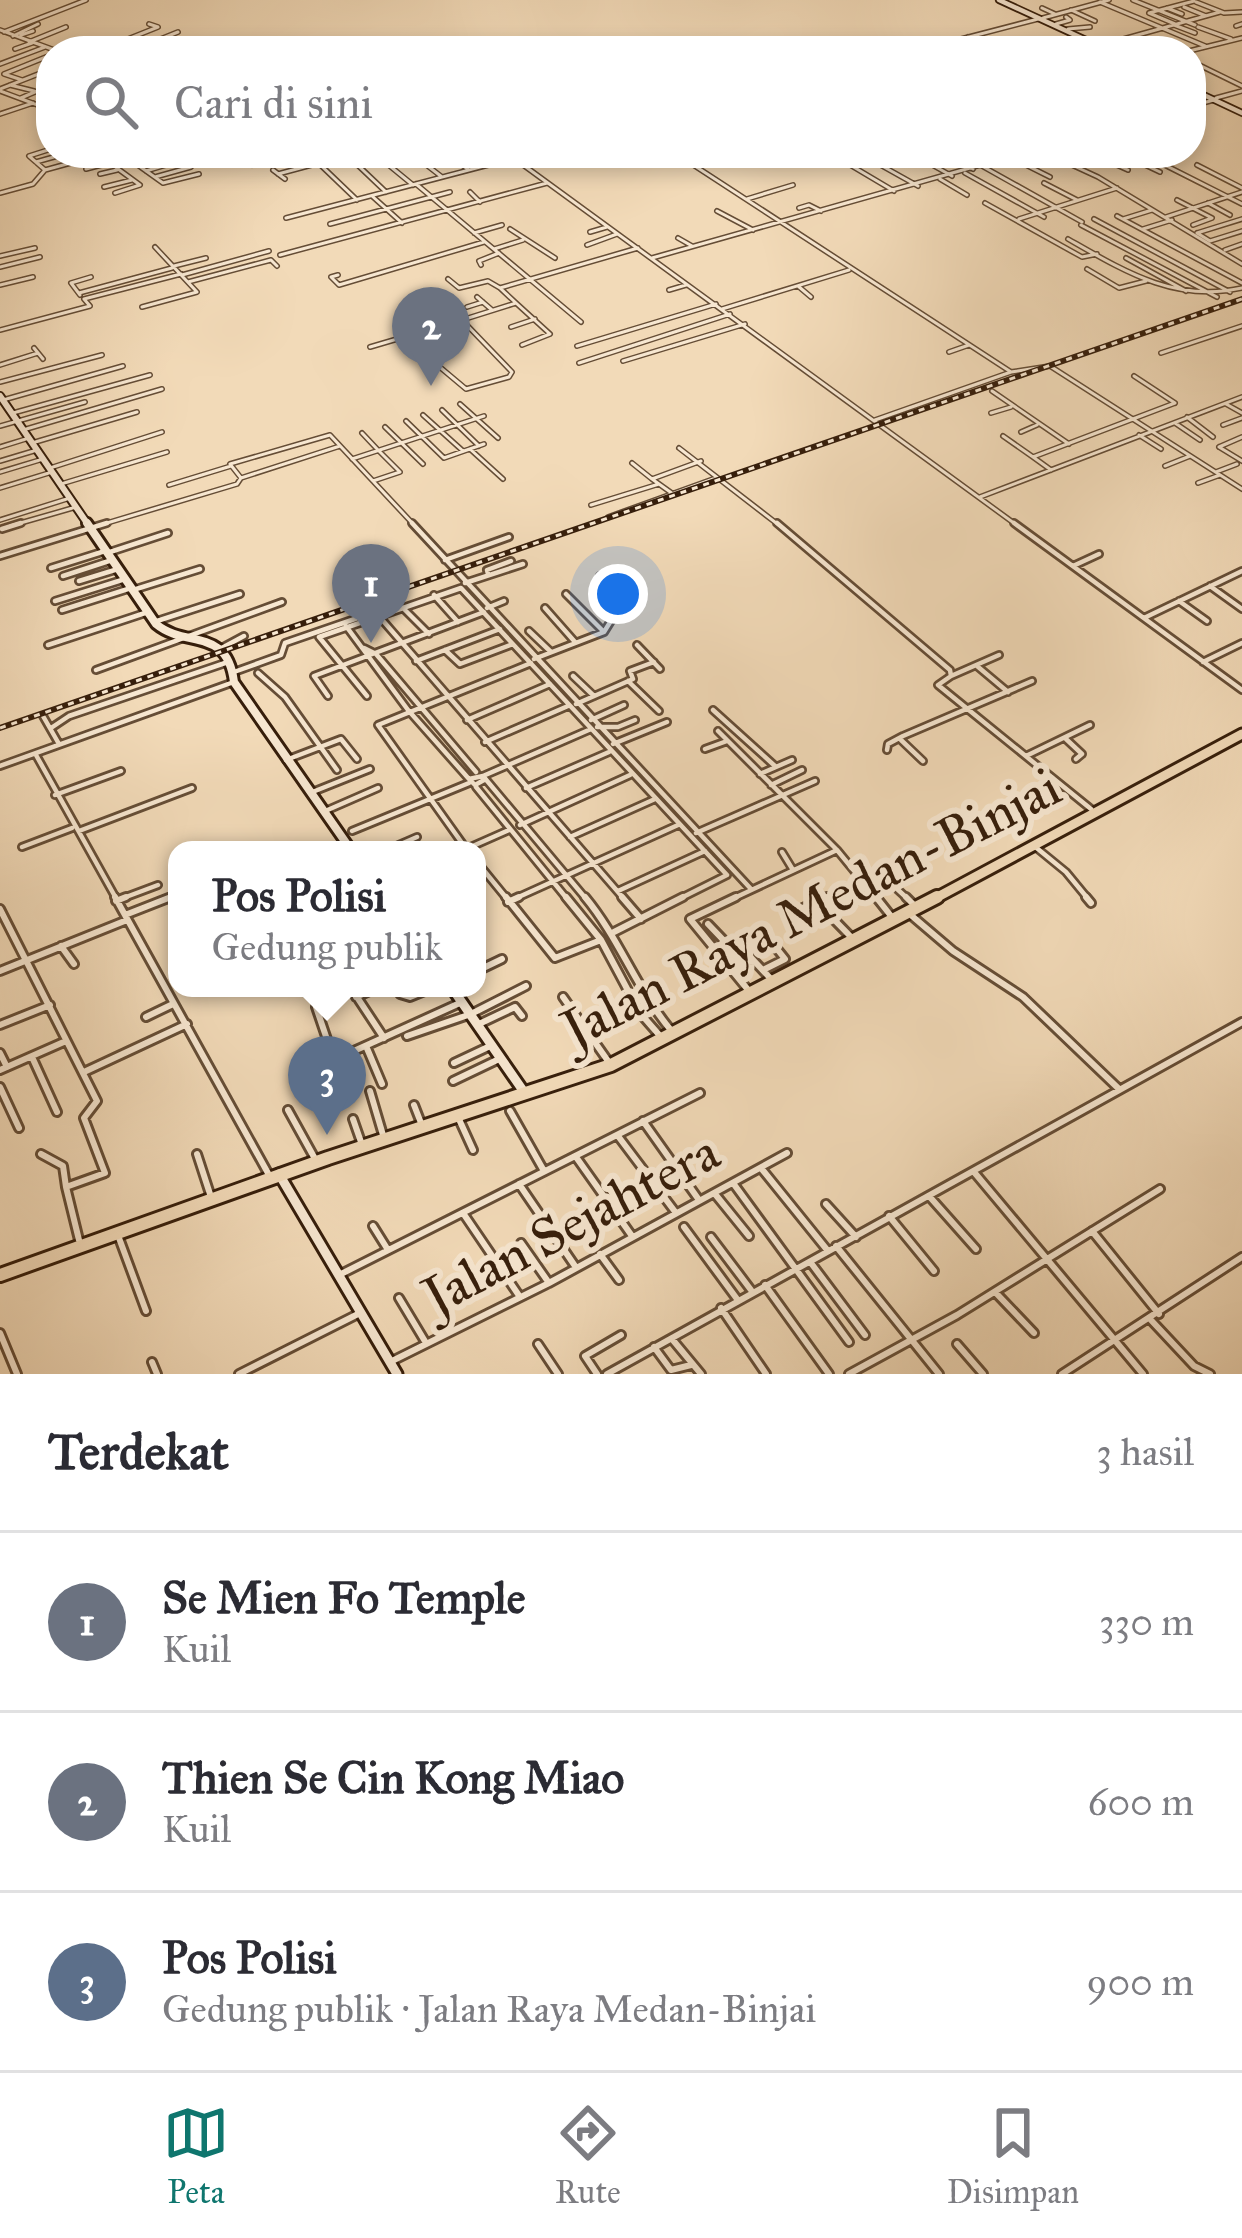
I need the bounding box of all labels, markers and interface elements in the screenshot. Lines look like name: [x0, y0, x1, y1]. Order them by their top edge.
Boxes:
search box: [36, 36, 1206, 168]
icon: search: [78, 69, 144, 135]
text: Cari di sini: [174, 75, 373, 130]
pin: 2: [392, 287, 470, 386]
pin: 1: [332, 544, 410, 643]
your location: [588, 564, 648, 624]
street label: Jalan Raya Medan-Binjai: [546, 754, 1071, 1065]
popup: [168, 841, 486, 997]
text: Pos Polisi: [211, 868, 386, 923]
text: Gedung publik: [211, 923, 443, 971]
pin: 3: [288, 1036, 366, 1135]
street label: Jalan Sejahtera: [407, 1118, 730, 1332]
text: Terdekat: [48, 1421, 229, 1483]
text: 3 hasil: [1096, 1428, 1194, 1476]
text: Se Mien Fo Temple: [162, 1570, 526, 1625]
text: 1: [79, 1598, 95, 1646]
text: 330 m: [1099, 1598, 1194, 1646]
text: Kuil: [162, 1625, 231, 1673]
text: Thien Se Cin Kong Miao: [162, 1750, 624, 1805]
text: 2: [77, 1778, 97, 1826]
text: 600 m: [1087, 1778, 1194, 1826]
text: Kuil: [162, 1805, 231, 1853]
text: Pos Polisi: [162, 1930, 337, 1985]
text: 3: [79, 1958, 95, 2006]
text: 900 m: [1086, 1958, 1194, 2006]
text: Gedung publik · Jalan Raya Medan-Binjai: [162, 1985, 816, 2033]
tab: Peta: [163, 2100, 229, 2212]
tab: Rute: [555, 2100, 621, 2212]
tab: Disimpan: [947, 2100, 1079, 2212]

